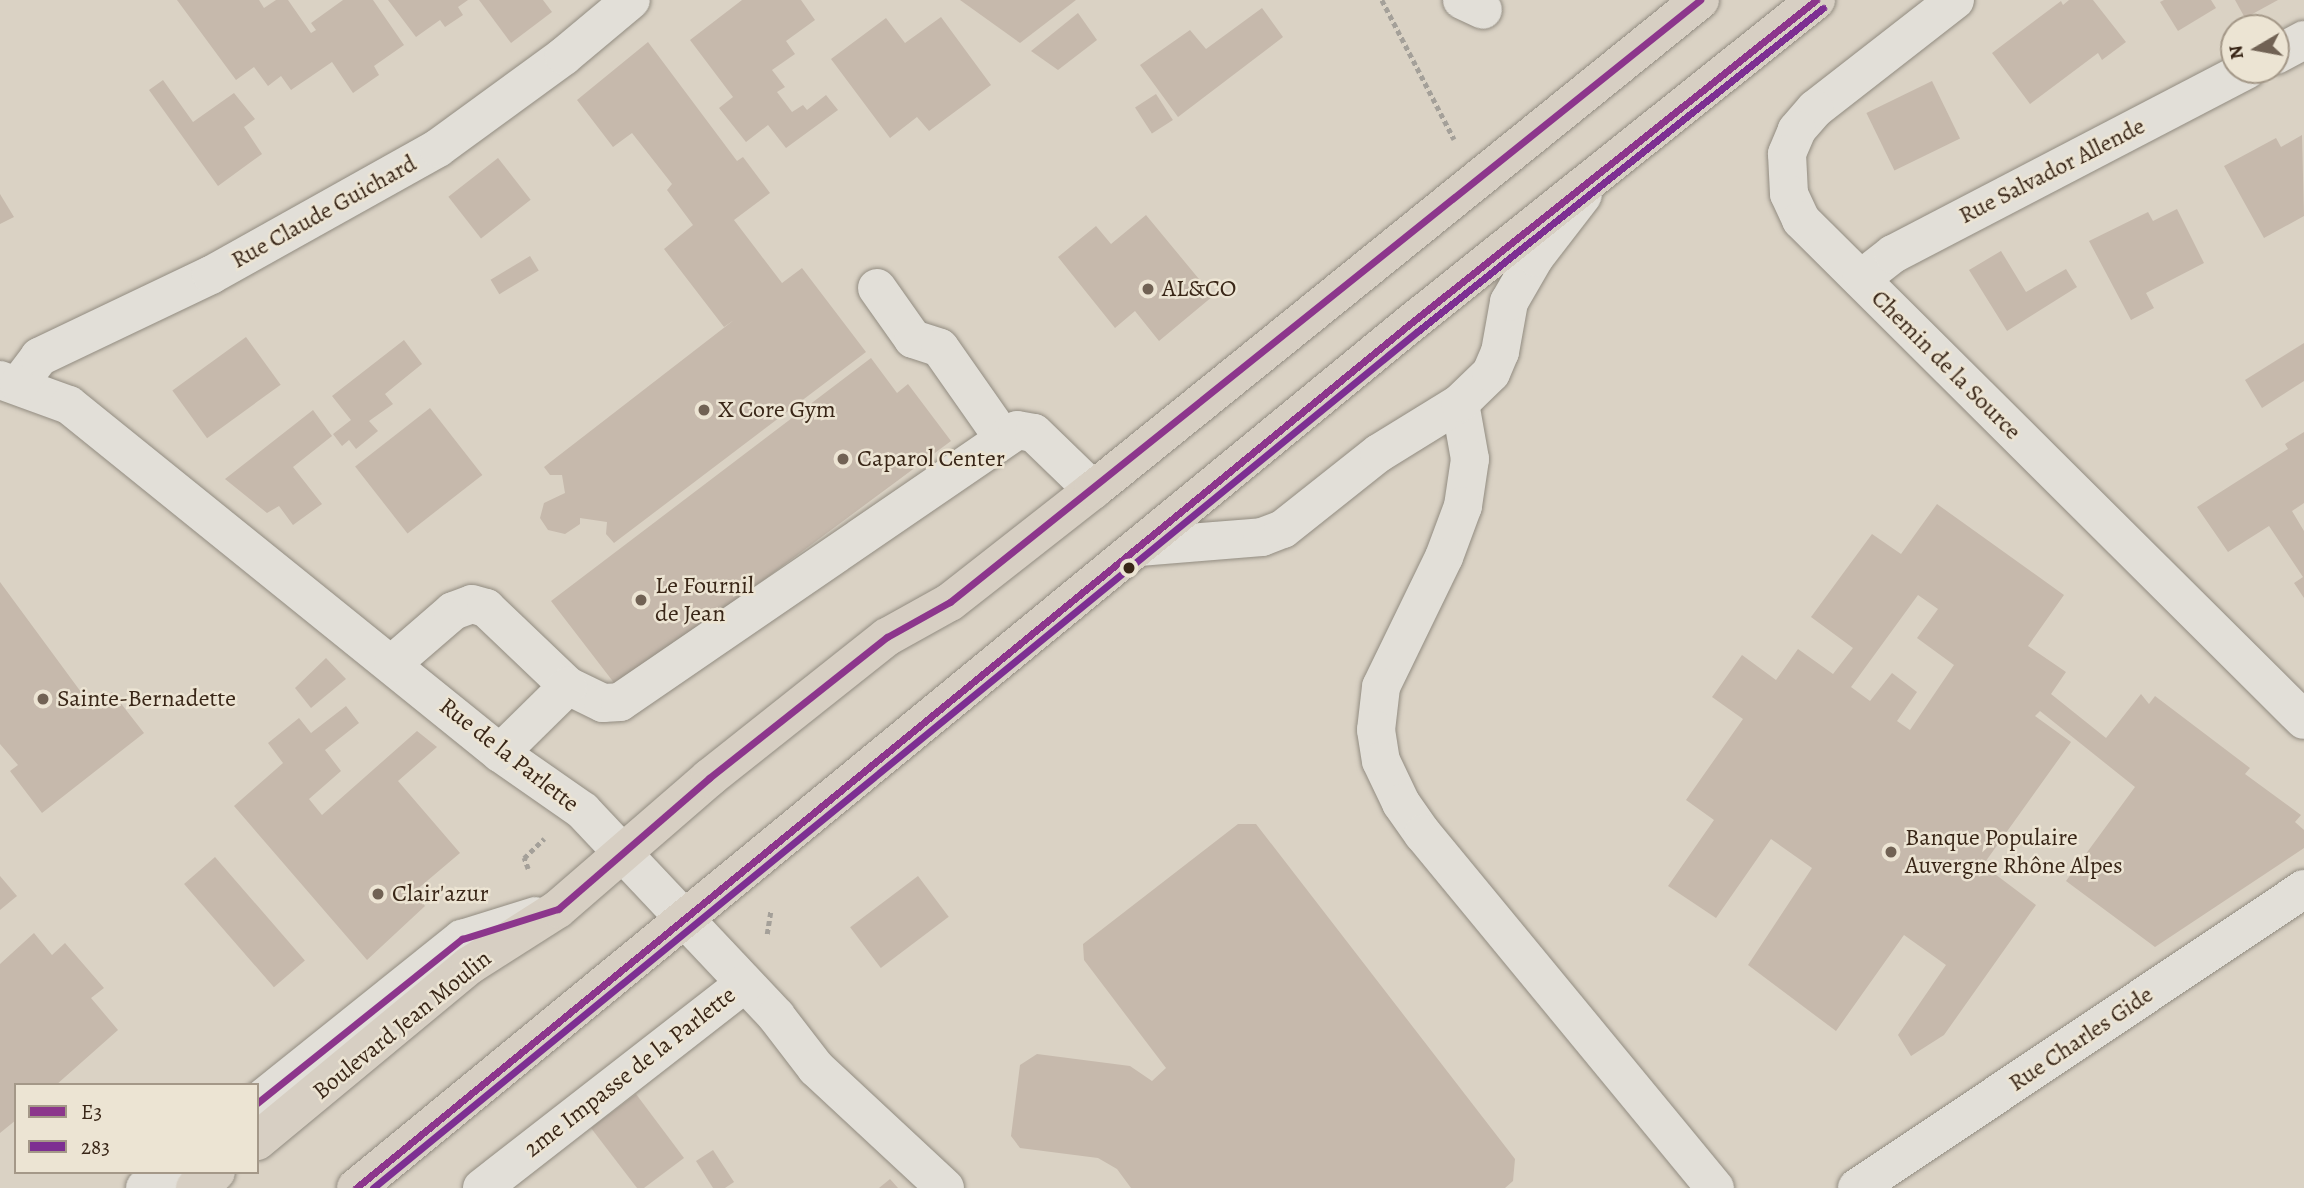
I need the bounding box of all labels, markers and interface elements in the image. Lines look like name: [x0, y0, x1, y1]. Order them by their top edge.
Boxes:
north arrow: [2220, 14, 2290, 84]
text: N: [2222, 43, 2250, 61]
street label: Rue Salvador Allende: [1954, 112, 2150, 230]
street label: Rue Claude Guichard: [226, 149, 422, 275]
place label: AL&CO: [1162, 275, 1236, 303]
marker: AL&CO: [1140, 281, 1156, 297]
street label: Chemin de la Source: [1865, 284, 2027, 446]
place label: X Core Gym: [718, 396, 836, 424]
marker: X Core Gym: [696, 402, 712, 418]
place label: Caparol Center: [857, 445, 1005, 473]
marker: Caparol Center: [835, 451, 851, 467]
unlabelled marker: [1122, 561, 1136, 575]
place label: Le Fournil de Jean: [655, 572, 754, 628]
marker: Le Fournil de Jean: [633, 592, 649, 608]
place label: Sainte-Bernadette: [57, 685, 236, 713]
marker: Sainte-Bernadette: [35, 691, 51, 707]
street label: Rue de la Parlette: [434, 692, 584, 818]
place label: Banque Populaire Auvergne Rhône Alpes: [1905, 824, 2123, 880]
marker: Banque Populaire Auvergne Rhône Alpes: [1883, 844, 1899, 860]
place label: Clair'azur: [392, 880, 489, 908]
marker: Clair'azur: [370, 886, 386, 902]
street label: Boulevard Jean Moulin: [307, 944, 497, 1106]
street label: 2me Impasse de la Parlette: [519, 980, 741, 1164]
street label: Rue Charles Gide: [2003, 980, 2159, 1098]
legend: [14, 1083, 259, 1174]
text: E3: [81, 1098, 102, 1126]
text: 283: [81, 1133, 110, 1161]

